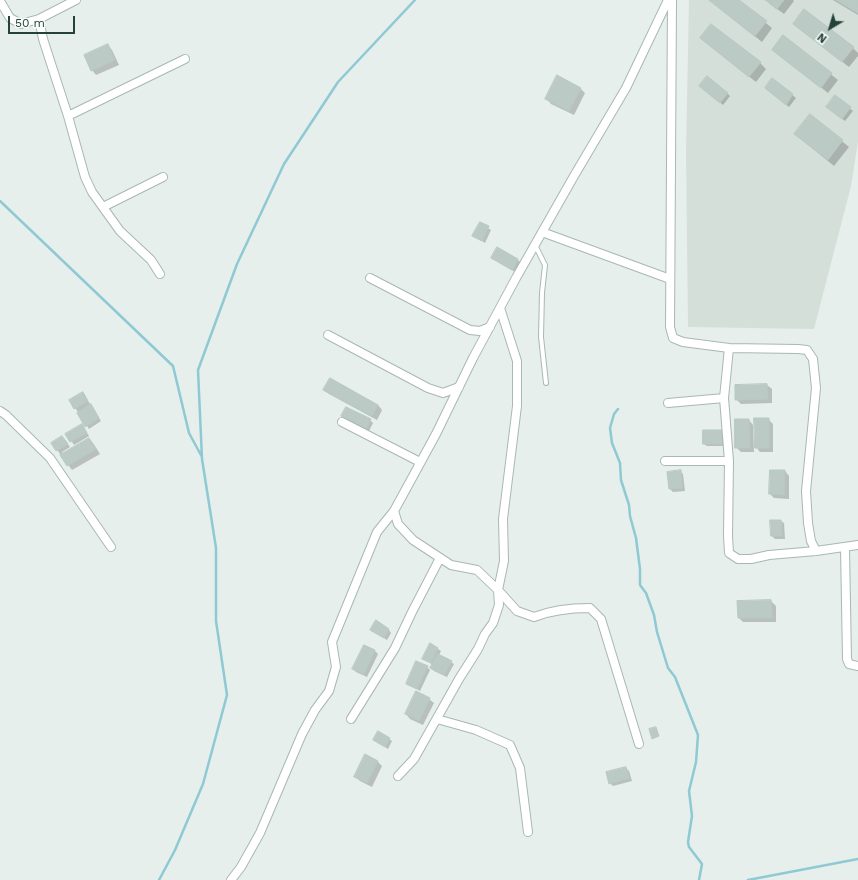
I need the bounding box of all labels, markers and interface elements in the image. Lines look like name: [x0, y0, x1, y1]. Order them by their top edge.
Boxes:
scale bar: [10, 8, 77, 34]
north arrow: [810, 8, 850, 48]
text: 50 m: [15, 16, 45, 30]
text: N: [815, 30, 830, 45]

